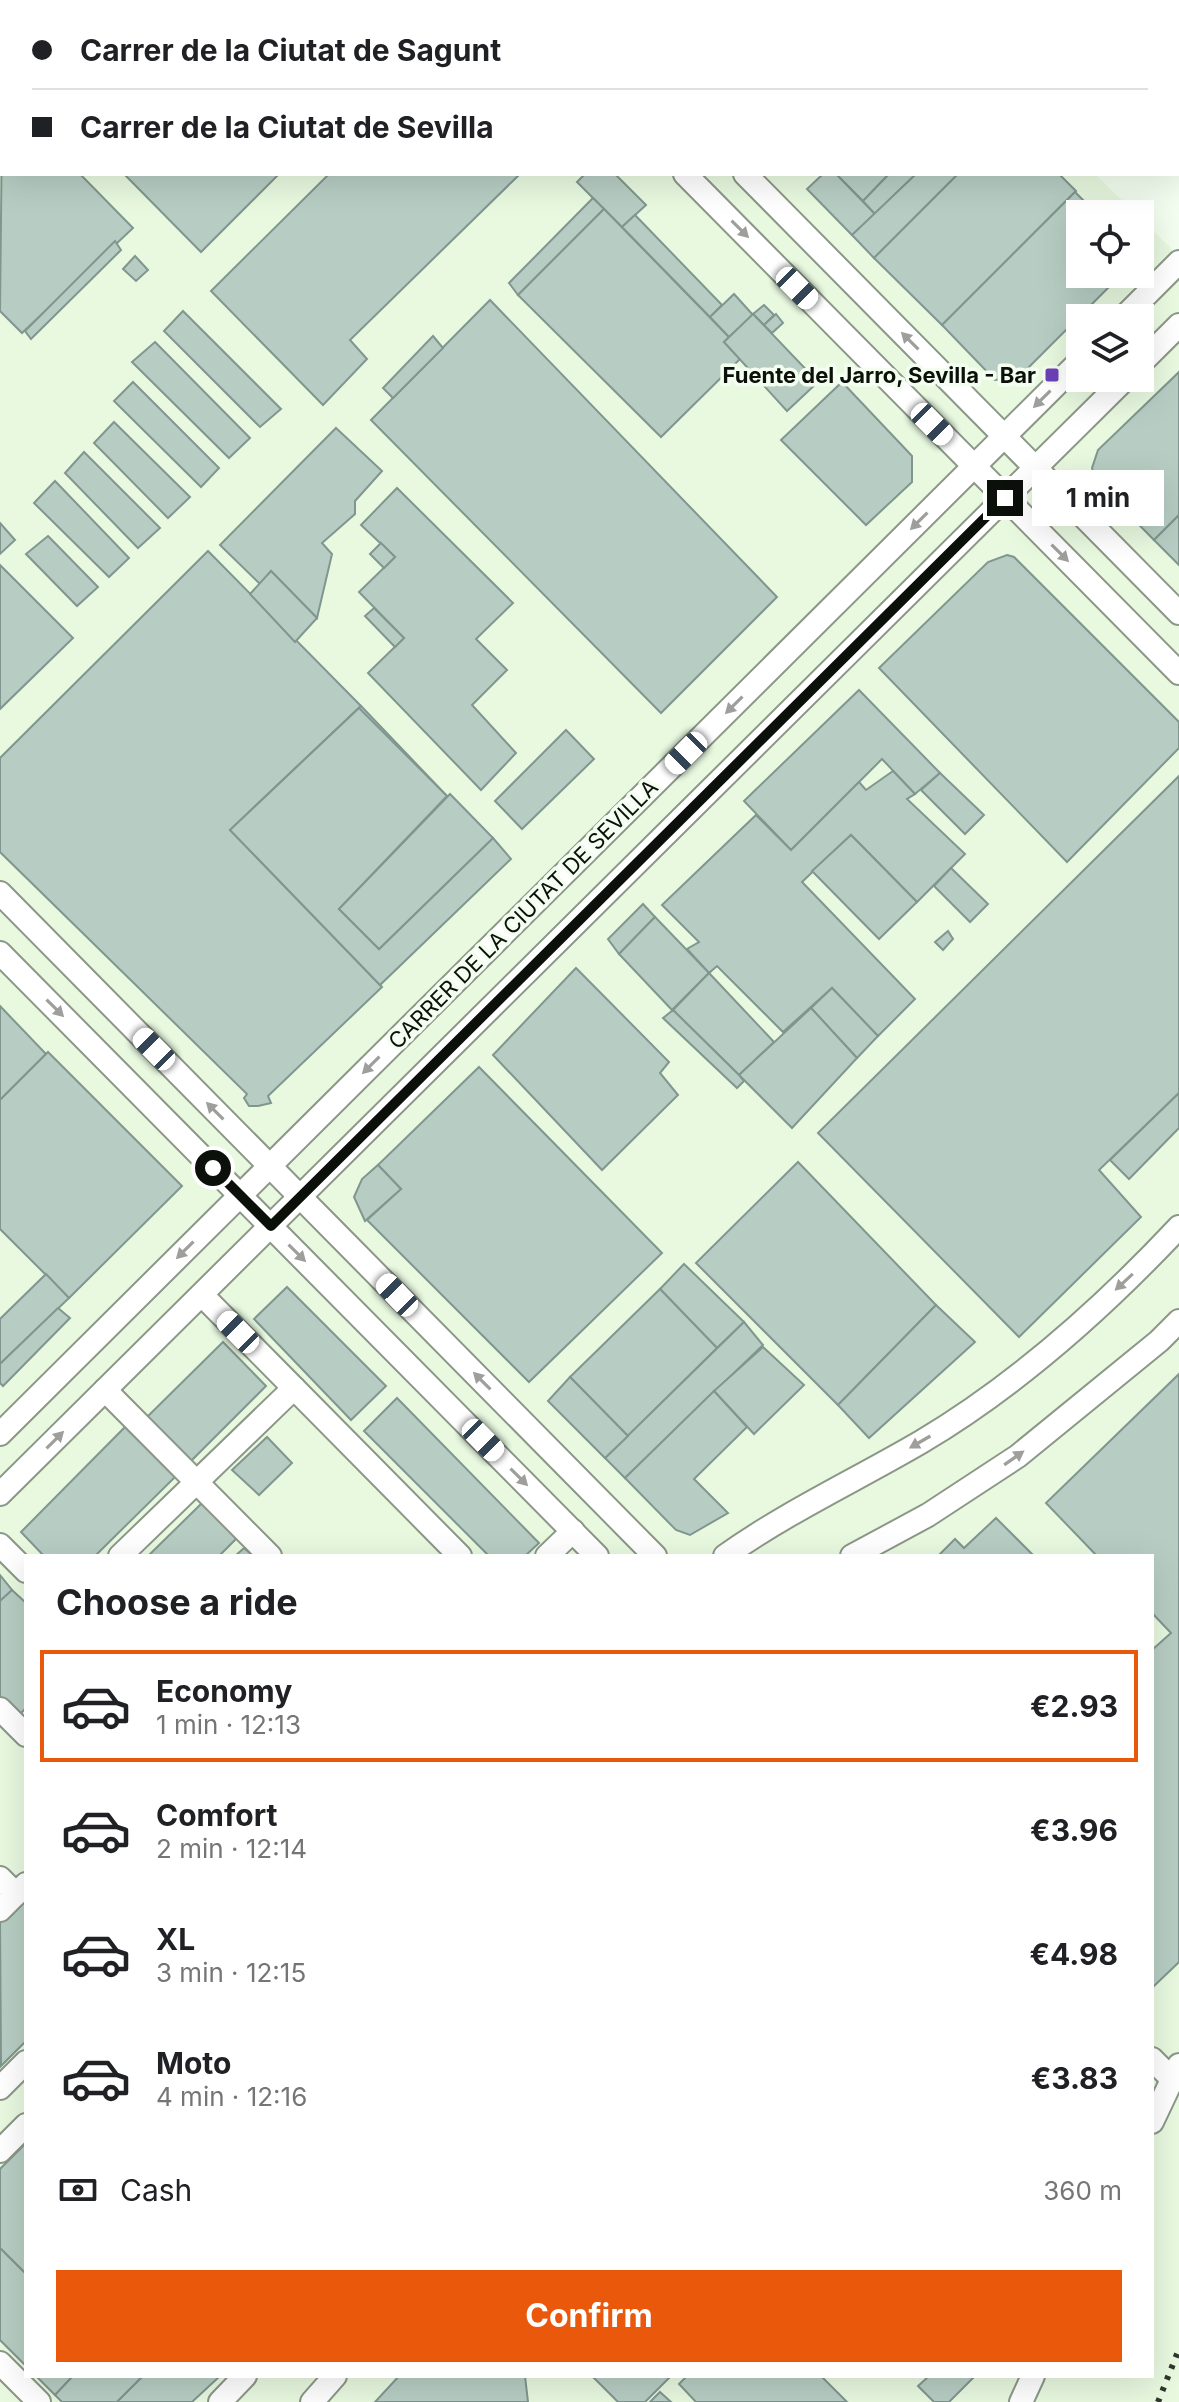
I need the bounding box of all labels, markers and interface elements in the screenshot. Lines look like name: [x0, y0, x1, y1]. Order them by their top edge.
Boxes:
text: Carrer de la Ciutat de Sagunt: [80, 32, 501, 68]
text: Carrer de la Ciutat de Sevilla: [80, 109, 494, 145]
map controls: [1066, 200, 1154, 392]
button: locate: [1066, 200, 1154, 288]
one-way arrow: [730, 220, 749, 238]
car: [772, 263, 822, 313]
button: layers: [1066, 304, 1154, 392]
one-way arrow: [901, 332, 920, 351]
place label: Fuente del Jarro, Sevilla - Bar: [723, 362, 1036, 388]
marker: Fuente del Jarro, Sevilla - Bar: [1043, 366, 1061, 384]
one-way arrow: [1033, 389, 1052, 408]
car: [907, 399, 957, 449]
callout: 1 min: [1033, 470, 1165, 526]
route end: [987, 480, 1023, 516]
text: 1 min: [1066, 482, 1130, 513]
one-way arrow: [910, 512, 929, 530]
one-way arrow: [1050, 543, 1069, 562]
one-way arrow: [725, 695, 744, 713]
car: [661, 728, 711, 778]
street label: CARRER DE LA CIUTAT DE SEVILLA: [383, 774, 663, 1054]
one-way arrow: [45, 998, 64, 1017]
car: [129, 1024, 179, 1074]
one-way arrow: [362, 1055, 381, 1074]
one-way arrow: [206, 1102, 225, 1120]
route start: [195, 1150, 231, 1186]
one-way arrow: [176, 1240, 195, 1259]
one-way arrow: [287, 1243, 306, 1262]
car: [372, 1269, 422, 1321]
one-way arrow: [1115, 1273, 1134, 1291]
car: [213, 1307, 263, 1357]
one-way arrow: [473, 1372, 492, 1391]
car: [458, 1415, 508, 1465]
one-way arrow: [46, 1430, 65, 1449]
one-way arrow: [909, 1435, 931, 1449]
one-way arrow: [1004, 1451, 1025, 1466]
one-way arrow: [509, 1467, 528, 1486]
text: Choose a ride: [56, 1580, 298, 1624]
icon: car: [60, 1670, 132, 1742]
text: Economy: [156, 1673, 292, 1709]
text: €2.93: [1030, 1688, 1118, 1724]
text: 1 min · 12:13: [156, 1709, 301, 1740]
icon: car: [60, 1794, 132, 1866]
text: Comfort: [156, 1797, 277, 1833]
text: €3.96: [1030, 1812, 1118, 1848]
text: 2 min · 12:14: [156, 1833, 307, 1864]
icon: car: [60, 1918, 132, 1990]
text: XL: [156, 1921, 195, 1957]
text: €4.98: [1030, 1936, 1118, 1972]
text: 3 min · 12:15: [156, 1957, 306, 1988]
icon: car: [60, 2042, 132, 2114]
text: Moto: [156, 2045, 231, 2081]
text: €3.83: [1031, 2060, 1118, 2096]
text: 4 min · 12:16: [156, 2081, 307, 2112]
icon: cash: [56, 2168, 100, 2212]
text: Cash: [120, 2172, 192, 2208]
text: 360 m: [1043, 2175, 1122, 2206]
button: Confirm: [56, 2270, 1122, 2362]

